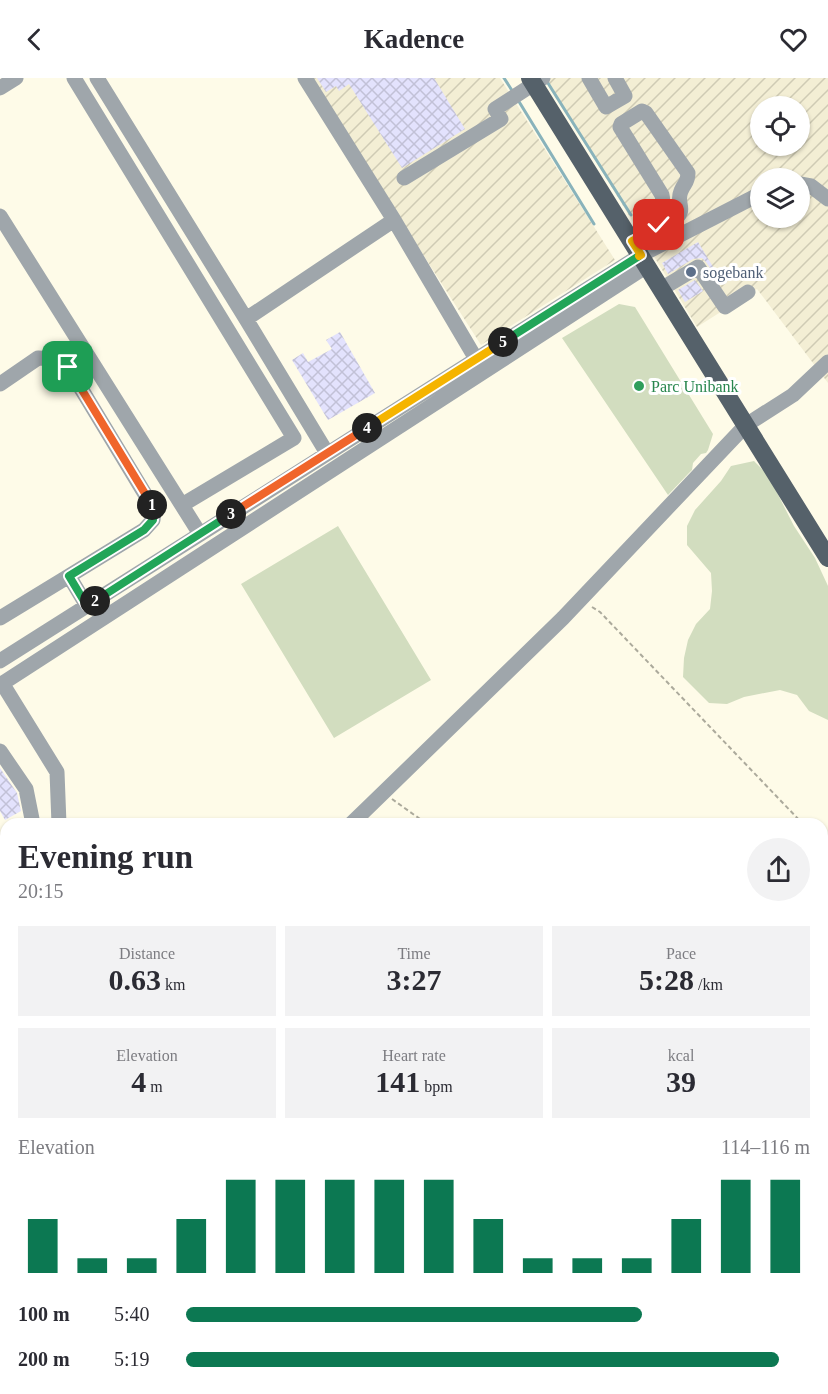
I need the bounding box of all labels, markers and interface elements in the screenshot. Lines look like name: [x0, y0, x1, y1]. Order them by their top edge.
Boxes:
icon: back: [18, 23, 51, 56]
icon: heart: [777, 23, 810, 56]
text: Kadence: [364, 24, 464, 54]
map controls: [750, 96, 810, 228]
button: locate: [750, 96, 810, 156]
button: layers: [750, 168, 810, 228]
pin: [633, 199, 684, 250]
icon: check: [642, 208, 675, 241]
place label: sogebank: [703, 264, 763, 282]
marker: sogebank: [684, 265, 698, 279]
pin: 5: [488, 327, 518, 357]
text: 5: [499, 333, 507, 350]
pin: [42, 341, 93, 392]
icon: arrive: [51, 350, 84, 383]
place label: Parc Unibank: [651, 378, 739, 395]
marker: Parc Unibank: [632, 379, 646, 393]
pin: 4: [352, 413, 382, 443]
text: 4: [363, 419, 371, 436]
pin: 1: [137, 490, 167, 520]
text: 1: [148, 496, 156, 513]
pin: 3: [216, 499, 246, 529]
text: 3: [227, 505, 235, 522]
pin: 2: [80, 586, 110, 616]
text: 2: [91, 592, 99, 609]
button: share: [747, 838, 810, 901]
text: Evening run: [18, 839, 193, 875]
text: 20:15: [18, 880, 64, 902]
text: Distance: [119, 945, 175, 962]
text: Time: [397, 945, 431, 962]
text: Pace: [666, 945, 696, 962]
text: 0.63: [109, 963, 161, 996]
text: 3:27: [387, 963, 442, 996]
text: 5:28: [639, 963, 694, 996]
text: km: [161, 976, 185, 993]
text: /km: [694, 976, 723, 993]
text: Elevation: [116, 1047, 178, 1064]
text: Heart rate: [382, 1047, 446, 1064]
text: kcal: [668, 1047, 694, 1064]
text: 4: [131, 1065, 146, 1098]
text: 141: [375, 1065, 420, 1098]
text: 39: [666, 1065, 696, 1098]
text: m: [146, 1078, 163, 1095]
text: bpm: [420, 1078, 453, 1095]
text: Elevation: [18, 1136, 95, 1158]
text: 114–116 m: [721, 1136, 810, 1158]
text: 100 m: [18, 1303, 70, 1325]
text: 5:40: [114, 1303, 150, 1325]
text: 200 m: [18, 1348, 70, 1370]
text: 5:19: [114, 1348, 150, 1370]

